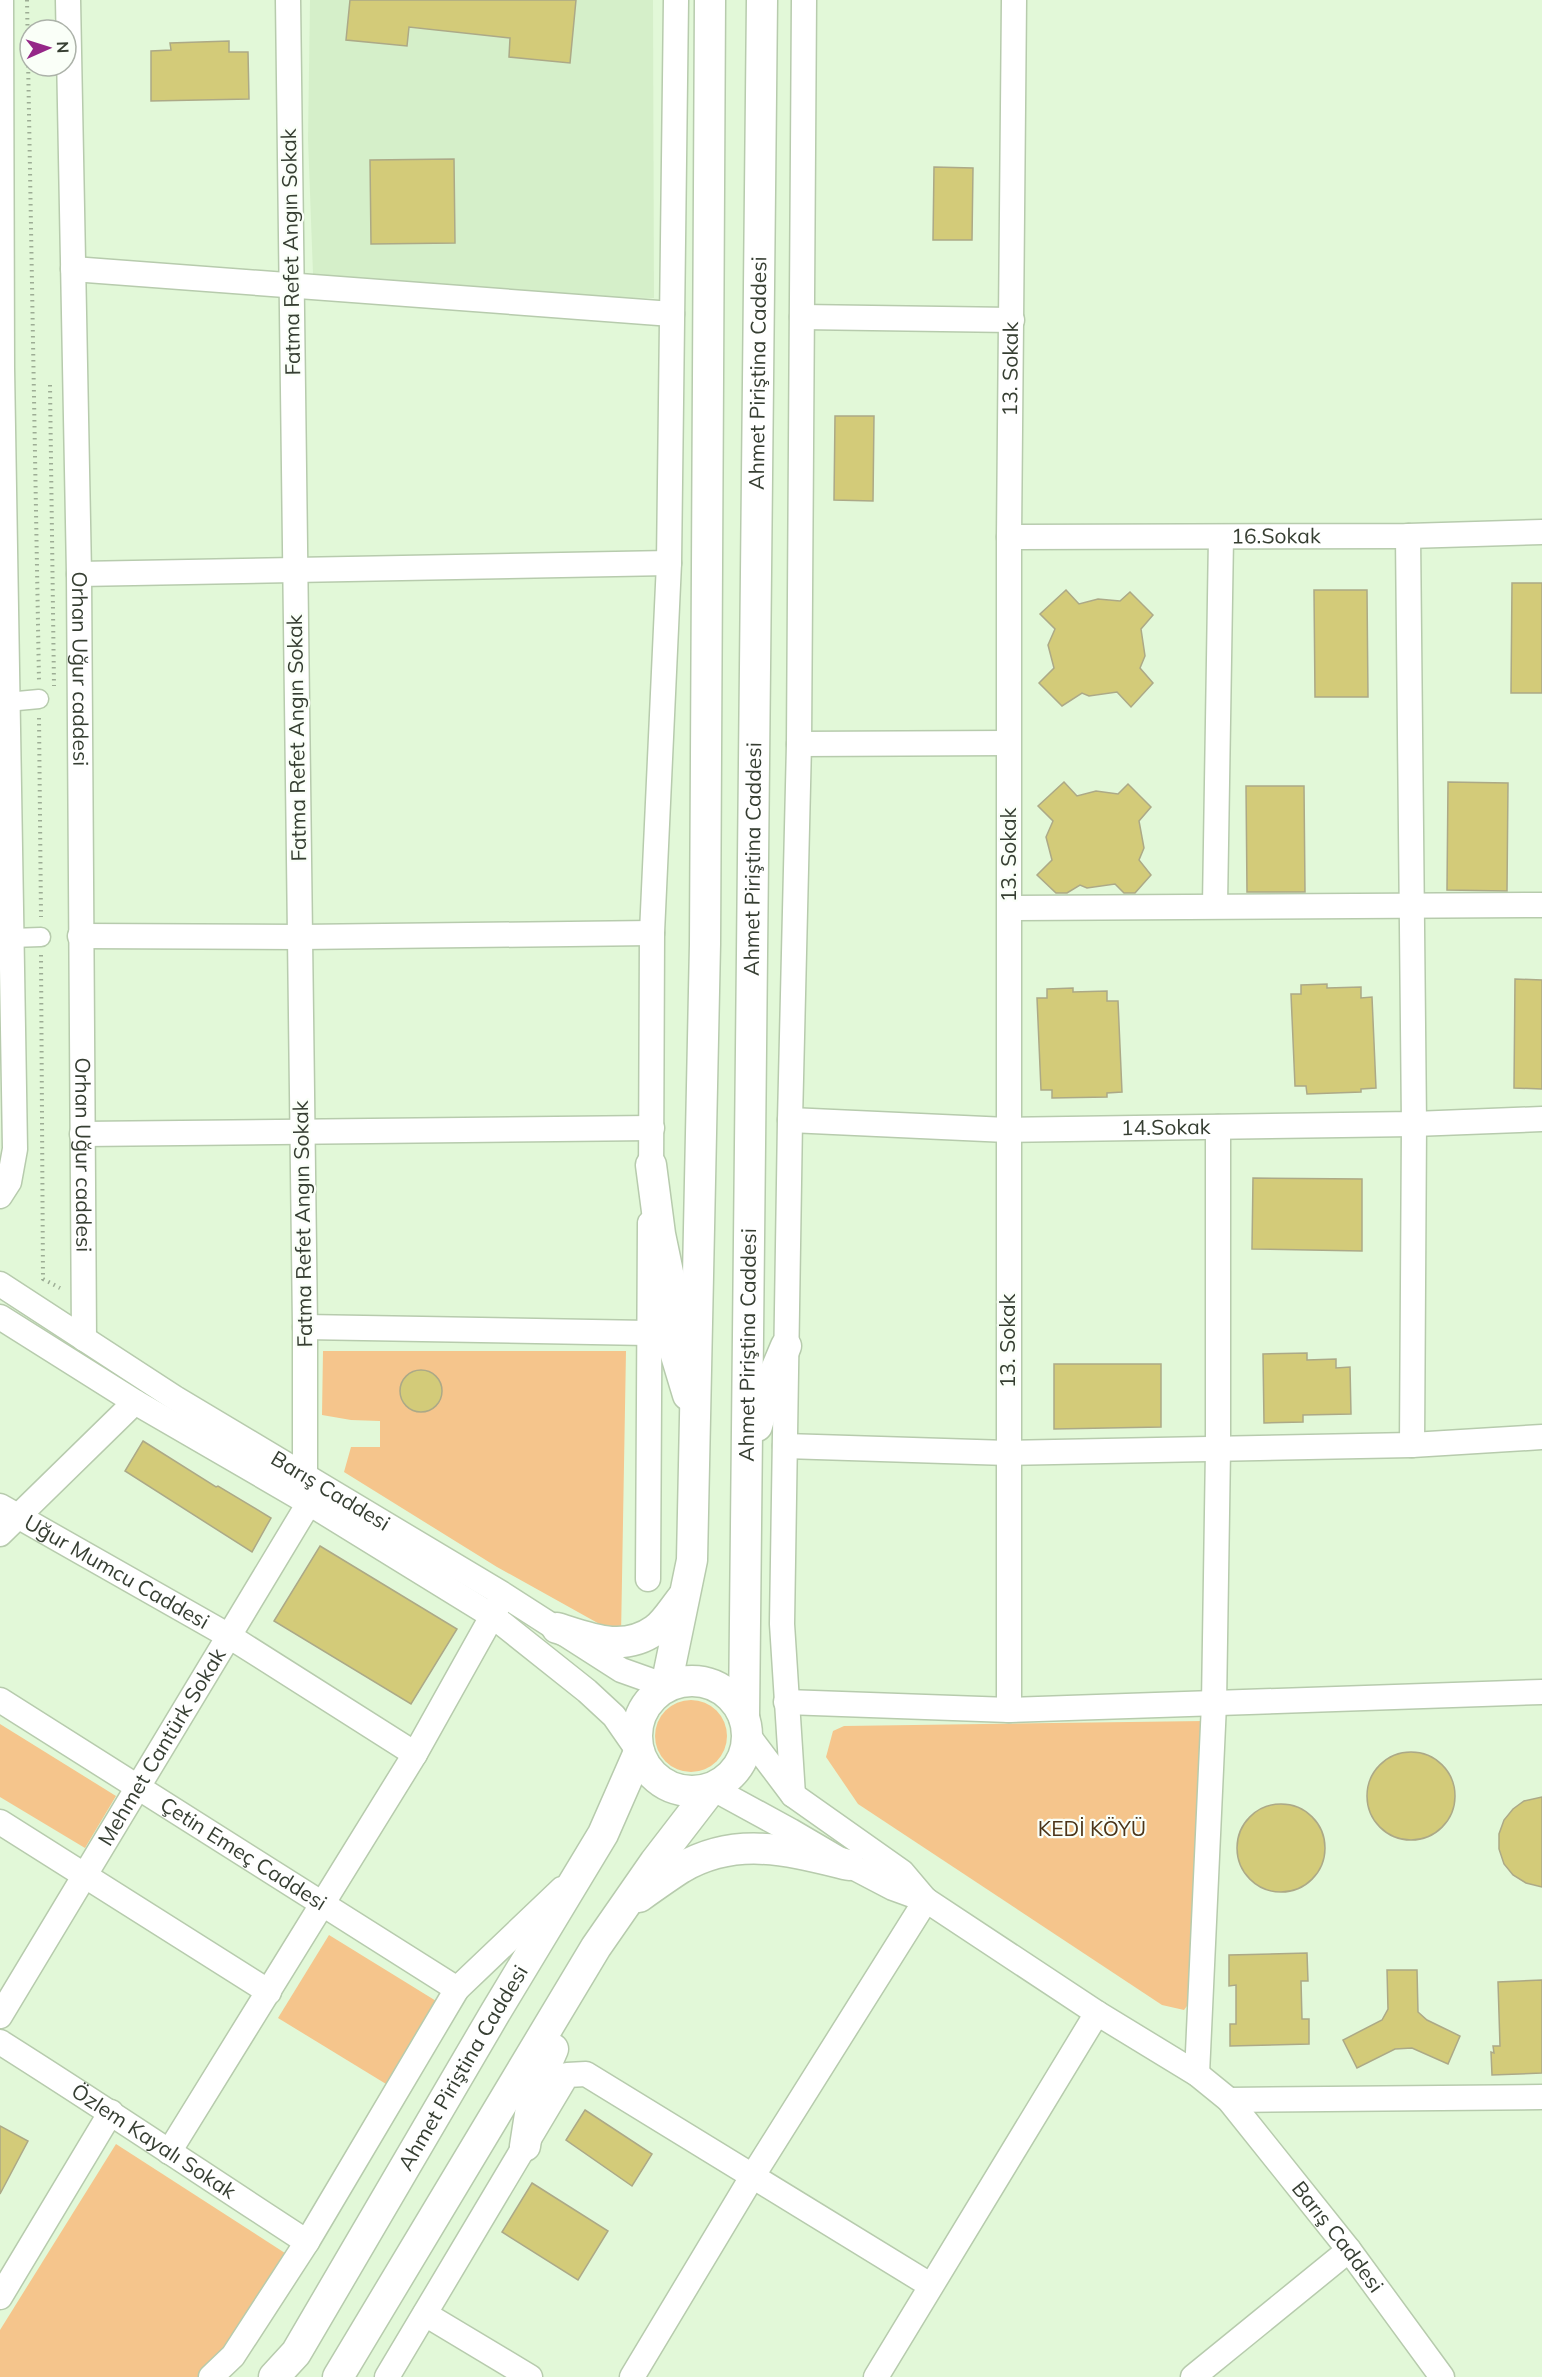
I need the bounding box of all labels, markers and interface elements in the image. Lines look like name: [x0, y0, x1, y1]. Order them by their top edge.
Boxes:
north arrow: [18, 18, 78, 78]
text: N: [53, 41, 73, 54]
street label: Fatma Refet Angın Sokak: [275, 128, 305, 376]
street label: Ahmet Piriştina Caddesi: [743, 256, 771, 490]
street label: 13. Sokak: [996, 321, 1023, 416]
street label: 16.Sokak: [1231, 522, 1321, 548]
street label: Orhan Uğur caddesi: [67, 571, 94, 766]
street label: Fatma Refet Angın Sokak: [281, 614, 311, 862]
street label: Ahmet Piriştina Caddesi: [738, 742, 766, 976]
street label: 13. Sokak: [995, 807, 1021, 902]
street label: Orhan Uğur caddesi: [70, 1057, 97, 1252]
street label: Fatma Refet Angın Sokak: [287, 1100, 317, 1348]
street label: 14.Sokak: [1121, 1113, 1211, 1140]
street label: Ahmet Piriştina Caddesi: [733, 1228, 761, 1462]
street label: 13. Sokak: [994, 1293, 1020, 1388]
street label: Barış Caddesi: [267, 1445, 395, 1536]
street label: Uğur Mumcu Caddesi: [20, 1508, 214, 1634]
street label: Mehmet Cantürk Sokak: [92, 1643, 231, 1850]
street label: Çetin Emeç Caddesi: [156, 1791, 332, 1915]
park label: KEDİ KÖYÜ: [1038, 1815, 1146, 1841]
street label: Ahmet Piriştina Caddesi: [392, 1960, 533, 2175]
street label: Özlem Kayalı Sokak: [67, 2077, 241, 2204]
street label: Barış Caddesi: [1287, 2175, 1390, 2297]

